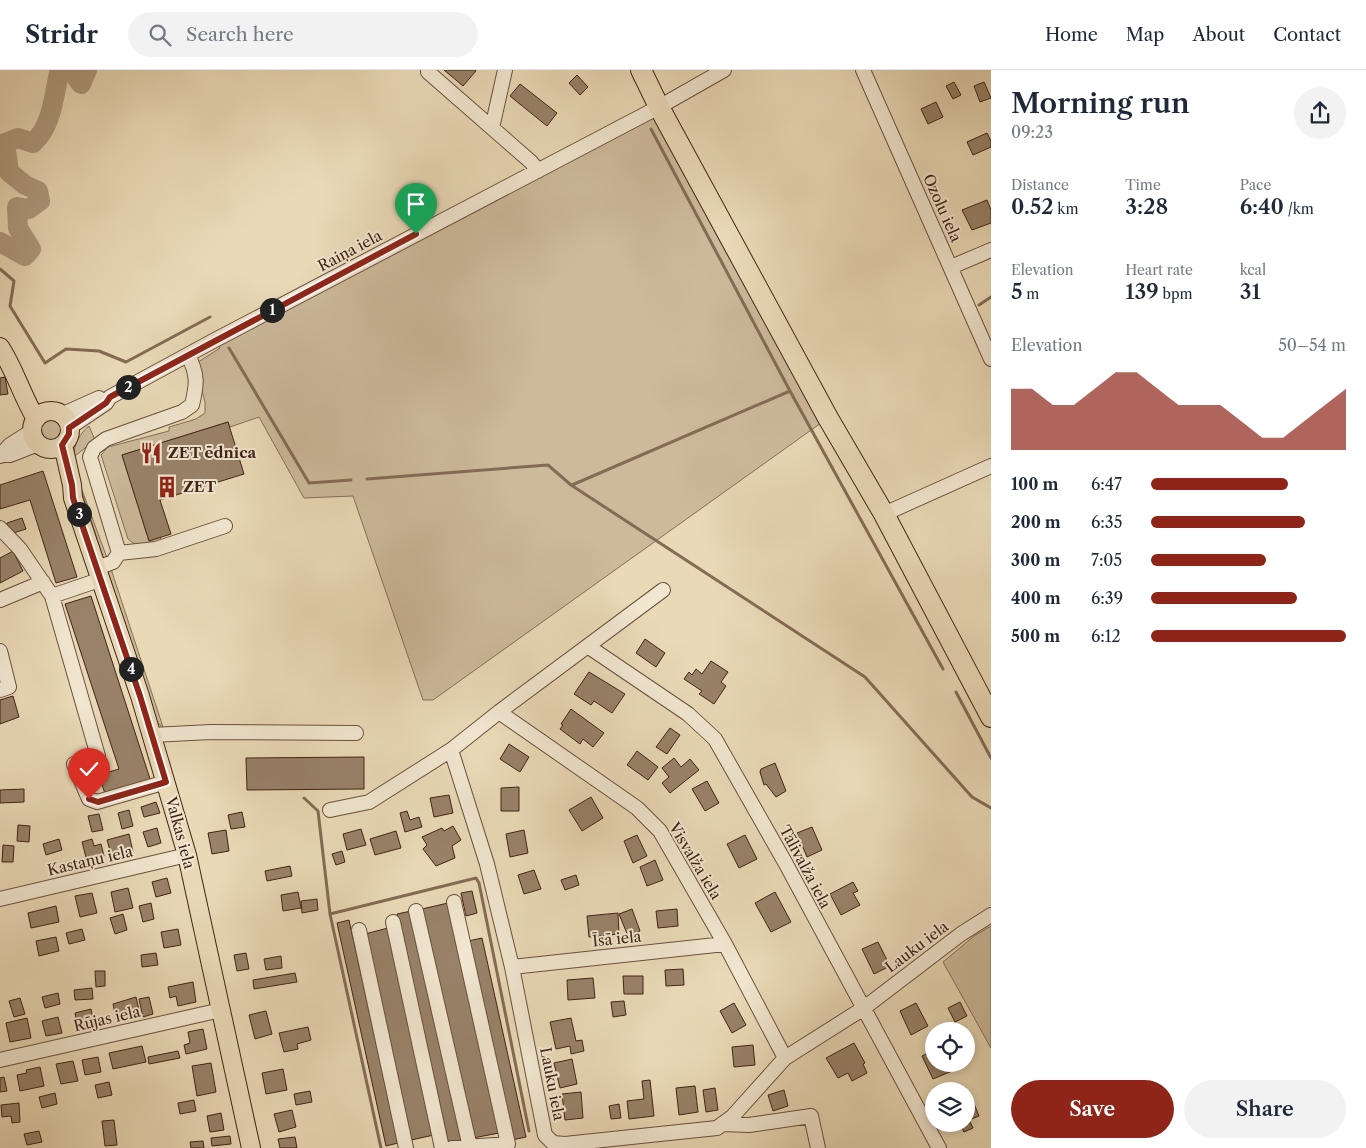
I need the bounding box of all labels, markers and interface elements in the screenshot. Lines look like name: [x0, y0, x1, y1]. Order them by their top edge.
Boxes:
search box: [128, 12, 478, 57]
text: Stridr: [25, 20, 98, 49]
icon: search: [146, 21, 174, 49]
text: Search here: [186, 23, 294, 46]
text: Home: [1045, 24, 1098, 46]
text: Map: [1126, 24, 1164, 46]
text: About: [1192, 24, 1245, 46]
text: Contact: [1273, 24, 1341, 46]
text: Morning run: [1011, 86, 1190, 120]
button: share: [1294, 87, 1346, 139]
text: 09:23: [1011, 122, 1053, 142]
street label: Ozolu iela: [919, 171, 966, 245]
text: Distance: [1011, 176, 1069, 194]
text: Time: [1125, 176, 1161, 194]
text: Pace: [1240, 176, 1271, 194]
pin: [395, 183, 437, 234]
icon: arrive: [402, 190, 430, 218]
text: 0.52: [1011, 194, 1054, 219]
text: 3:28: [1125, 194, 1168, 219]
text: 6:40: [1240, 194, 1284, 219]
text: km: [1054, 200, 1078, 218]
text: /km: [1284, 200, 1314, 218]
street label: Raiņa iela: [314, 226, 385, 275]
text: Elevation: [1011, 261, 1074, 279]
text: Heart rate: [1125, 261, 1193, 279]
text: kcal: [1240, 261, 1266, 279]
text: 5: [1011, 279, 1023, 304]
text: 139: [1125, 279, 1159, 304]
text: 31: [1240, 279, 1261, 304]
text: m: [1023, 285, 1039, 303]
text: bpm: [1159, 285, 1193, 303]
pin: 1: [260, 298, 284, 322]
text: 1: [269, 301, 276, 319]
text: Elevation: [1011, 335, 1082, 355]
text: 50–54 m: [1278, 335, 1346, 355]
pin: 2: [116, 374, 140, 400]
text: 2: [124, 378, 133, 396]
restaurant icon: ZET ēdnica: [138, 440, 164, 466]
place label: ZET ēdnica: [168, 443, 256, 462]
building icon: ZET: [154, 474, 180, 500]
text: 100 m: [1011, 474, 1058, 494]
text: 6:47: [1091, 474, 1122, 494]
place label: ZET: [183, 477, 217, 496]
pin: 3: [66, 502, 92, 526]
text: 3: [76, 505, 83, 523]
text: 200 m: [1011, 512, 1061, 532]
text: 6:35: [1091, 512, 1122, 532]
text: 300 m: [1011, 550, 1060, 570]
text: 7:05: [1091, 550, 1122, 570]
text: 400 m: [1011, 588, 1061, 608]
text: 6:39: [1091, 588, 1123, 608]
text: 500 m: [1011, 626, 1060, 646]
text: 6:12: [1091, 626, 1121, 646]
pin: 4: [118, 656, 144, 682]
text: 4: [127, 660, 136, 678]
pin: [68, 748, 110, 799]
icon: check: [75, 755, 103, 783]
street label: Valkas iela: [161, 794, 199, 871]
street label: Visvalža iela: [664, 818, 726, 903]
street label: Tālivalža iela: [776, 822, 835, 912]
street label: Kastaņu iela: [45, 841, 135, 880]
street label: Lauku iela: [881, 917, 952, 977]
street label: Īsā iela: [592, 926, 642, 951]
street label: Rūjas iela: [72, 1002, 142, 1035]
map controls: [925, 1022, 975, 1132]
button: locate: [925, 1022, 975, 1072]
street label: Lauku iela: [536, 1046, 569, 1122]
button: Save: [1011, 1080, 1174, 1138]
button: Share: [1184, 1080, 1346, 1138]
button: layers: [925, 1082, 975, 1132]

